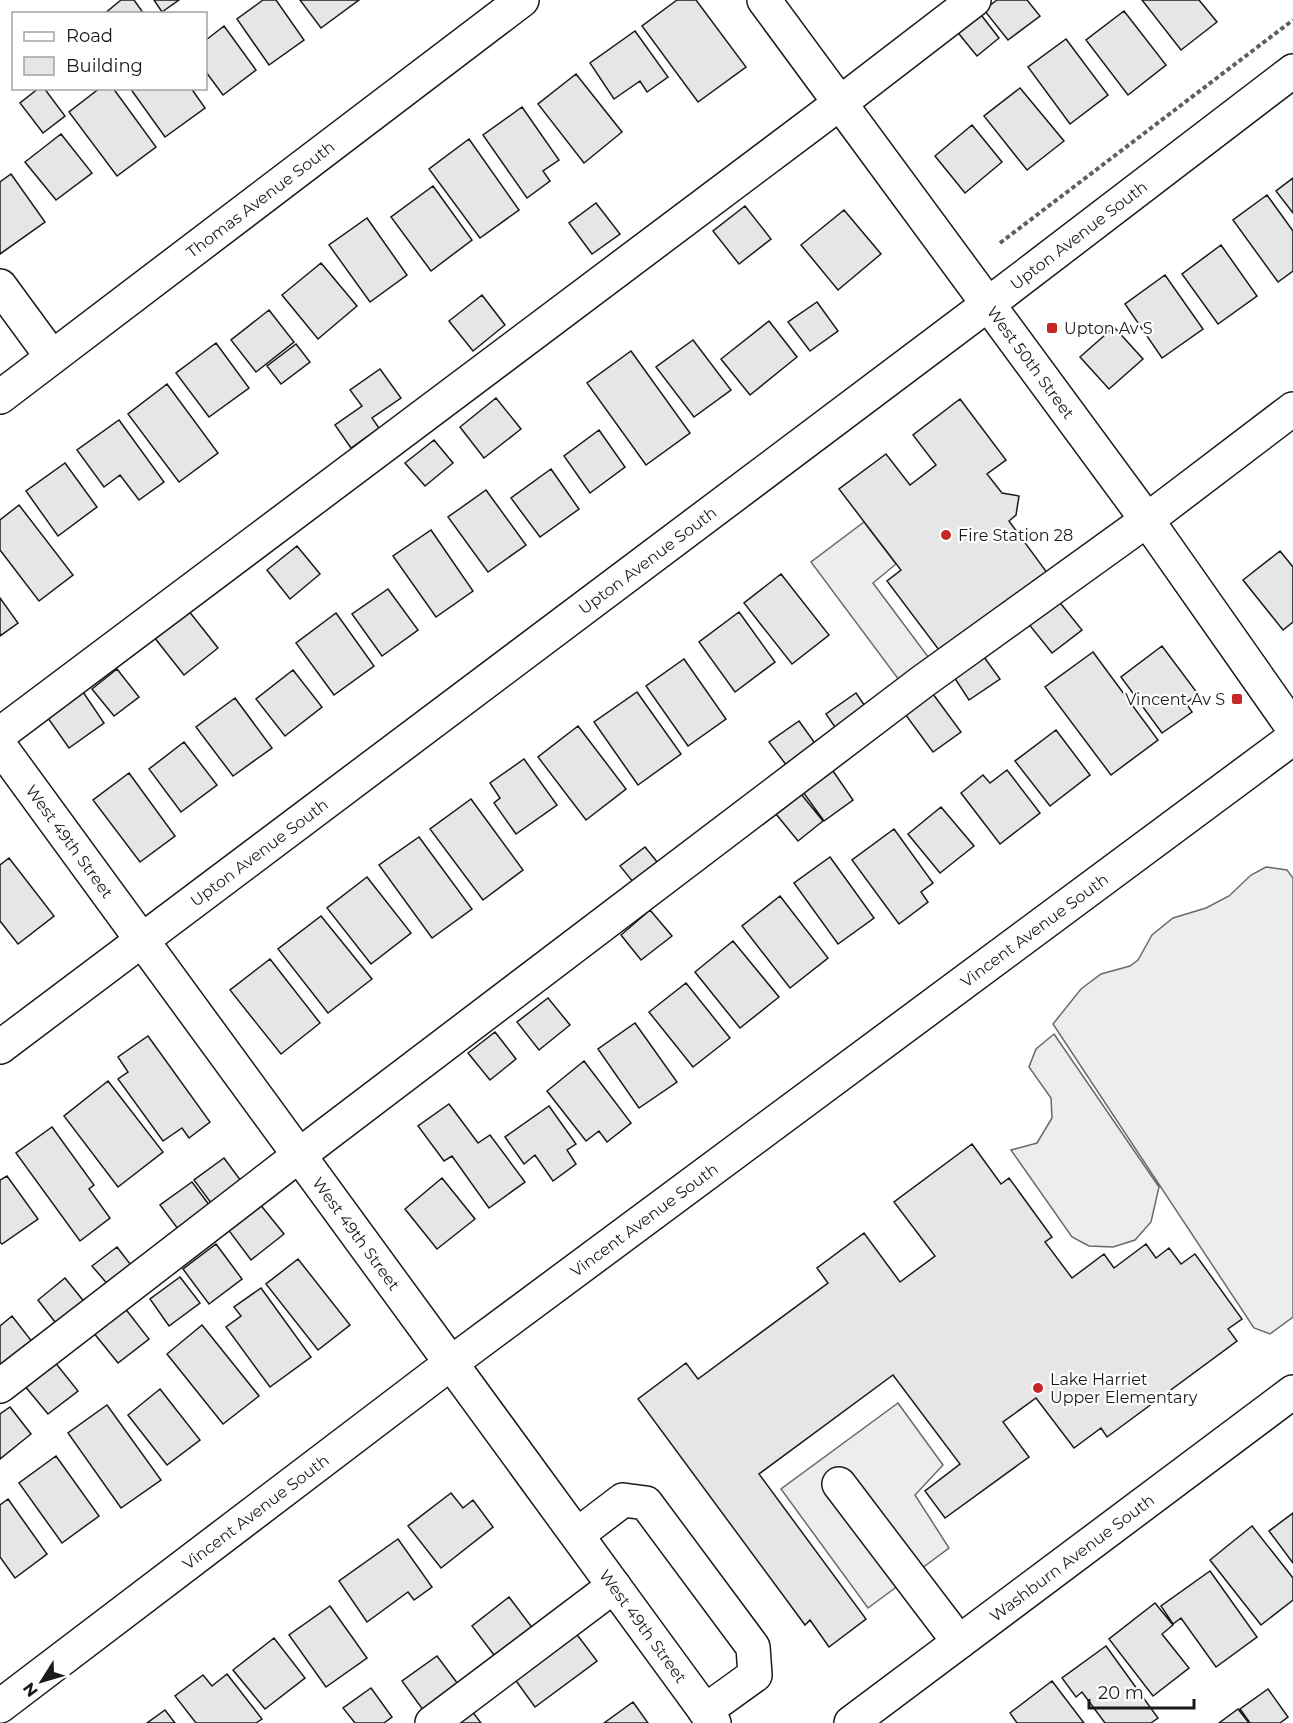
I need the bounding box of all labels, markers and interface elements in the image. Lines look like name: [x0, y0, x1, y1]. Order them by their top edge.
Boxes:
legend: [12, 12, 207, 90]
text: Road: [66, 25, 113, 47]
text: Building: [66, 55, 143, 77]
street label: Thomas Avenue South: [182, 137, 338, 261]
street label: Upton Avenue South: [1006, 177, 1151, 293]
street label: West 50th Street: [983, 302, 1079, 423]
place label: Upton Av S: [1064, 319, 1153, 338]
marker: Upton Av S: [1045, 321, 1059, 335]
street label: Upton Avenue South: [575, 502, 720, 618]
place label: Fire Station 28: [958, 526, 1073, 545]
marker: Fire Station 28: [939, 528, 953, 542]
place label: Vincent Av S: [1125, 690, 1225, 709]
marker: Vincent Av S: [1230, 692, 1244, 706]
street label: West 49th Street: [22, 781, 118, 902]
street label: Upton Avenue South: [186, 794, 332, 910]
street label: Vincent Avenue South: [957, 869, 1112, 991]
street label: Vincent Avenue South: [567, 1159, 721, 1281]
street label: West 49th Street: [309, 1173, 404, 1294]
place label: Lake Harriet Upper Elementary: [1050, 1370, 1198, 1407]
marker: Lake Harriet Upper Elementary: [1031, 1381, 1045, 1395]
street label: Vincent Avenue South: [179, 1450, 332, 1573]
street label: Washburn Avenue South: [986, 1490, 1158, 1625]
street label: West 49th Street: [596, 1566, 691, 1687]
north arrow: [12, 1651, 72, 1711]
scale bar: [1089, 1672, 1194, 1710]
text: N: [19, 1679, 42, 1701]
text: 20 m: [1098, 1682, 1144, 1704]

